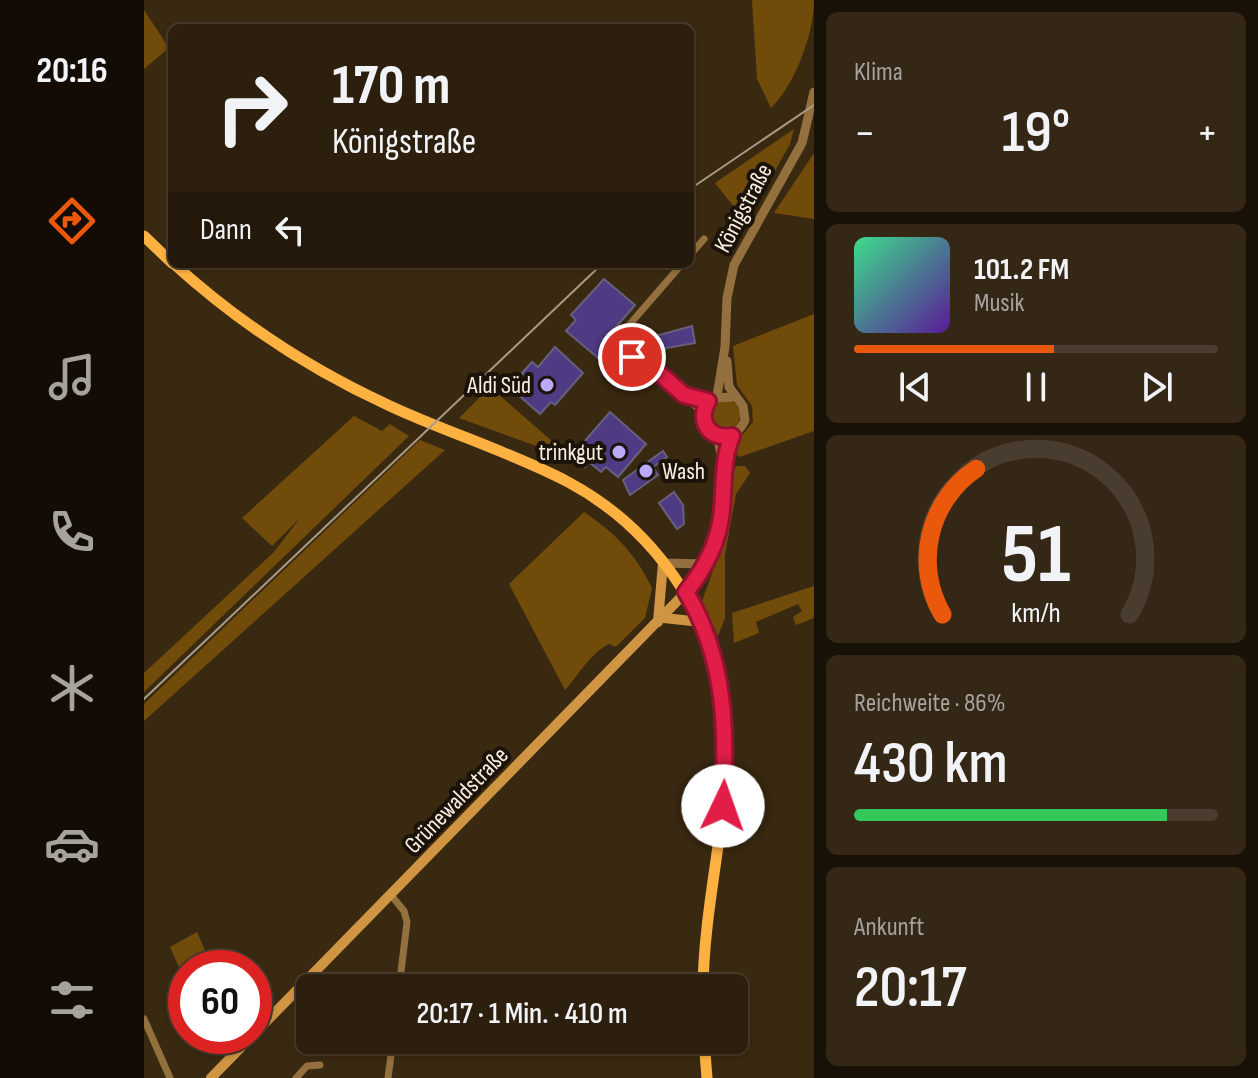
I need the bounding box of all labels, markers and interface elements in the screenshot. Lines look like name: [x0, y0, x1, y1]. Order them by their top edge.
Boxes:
text: 20:16: [36, 50, 108, 93]
text: 170 m: [332, 53, 450, 120]
icon: right: [200, 56, 304, 160]
text: Klima: [854, 57, 903, 88]
text: 19°: [1002, 97, 1070, 169]
text: −: [854, 107, 876, 160]
text: +: [1196, 107, 1218, 160]
text: Königstraße: [332, 121, 476, 164]
street label: Königstraße: [708, 159, 779, 257]
icon: directions: [44, 193, 100, 249]
icon: left: [268, 208, 312, 252]
text: Dann: [200, 212, 252, 248]
text: 101.2 FM: [974, 252, 1069, 288]
text: Musik: [974, 288, 1024, 319]
pin: [598, 323, 666, 391]
icon: arrive: [610, 335, 654, 379]
icon: music: [44, 349, 100, 405]
icon: previous: [893, 365, 937, 409]
icon: pause: [1014, 365, 1058, 409]
icon: next: [1135, 365, 1179, 409]
place label: Aldi Süd: [466, 371, 531, 400]
marker: Aldi Süd: [538, 376, 556, 394]
place label: trinkgut: [538, 438, 603, 467]
marker: trinkgut: [610, 443, 628, 461]
place label: Wash: [662, 457, 705, 486]
marker: Wash: [637, 462, 655, 480]
icon: phone: [44, 504, 100, 560]
text: 51: [1001, 506, 1071, 606]
text: km/h: [1011, 596, 1061, 631]
icon: climate: [44, 660, 100, 716]
text: Reichweite · 86%: [854, 688, 1006, 719]
text: 430 km: [854, 728, 1008, 800]
street label: Grünewaldstraße: [398, 741, 514, 860]
position arrow: [681, 764, 765, 848]
icon: car: [44, 816, 100, 872]
text: Ankunft: [854, 912, 924, 943]
speed limit sign: 60: [168, 950, 272, 1054]
text: 20:17: [854, 952, 967, 1024]
icon: filters: [44, 972, 100, 1028]
text: 20:17 · 1 Min. · 410 m: [416, 996, 628, 1032]

